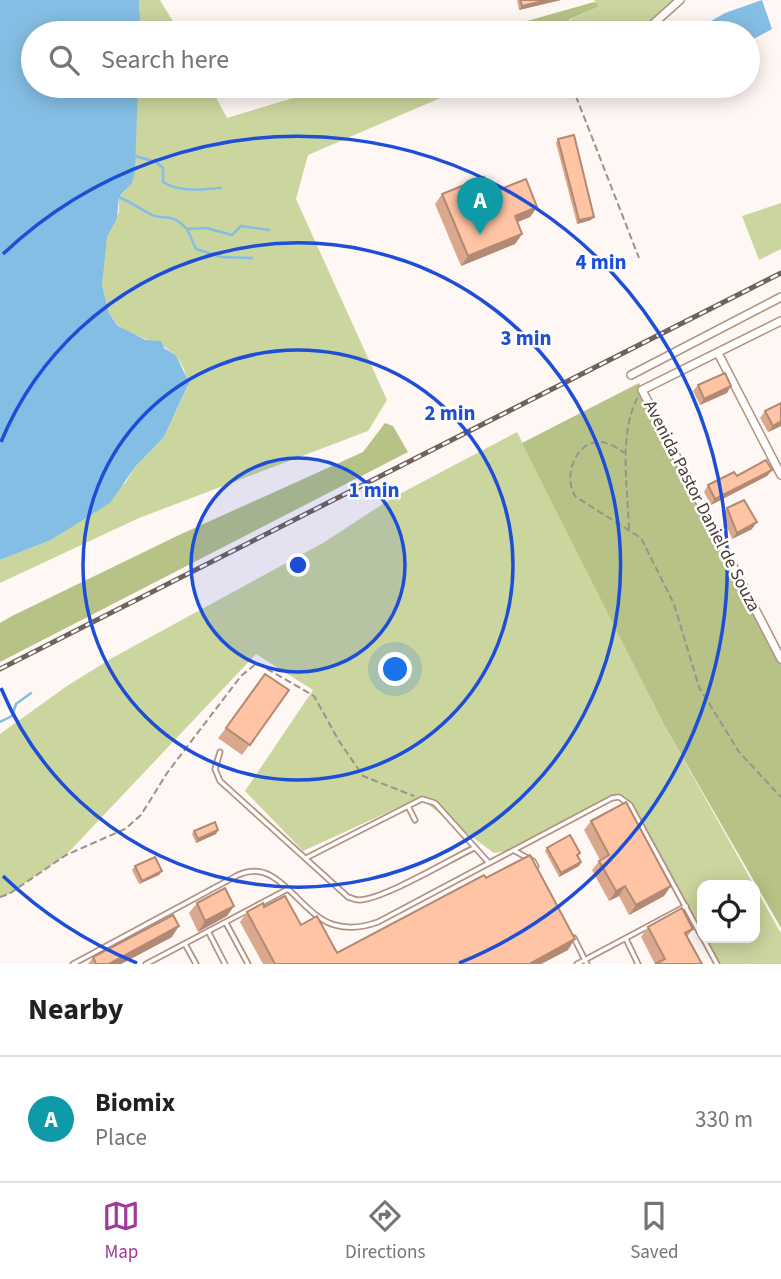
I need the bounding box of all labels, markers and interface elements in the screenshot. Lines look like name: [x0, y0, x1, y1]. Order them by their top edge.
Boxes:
search box: [21, 21, 760, 98]
icon: search: [45, 41, 83, 79]
text: Search here: [101, 41, 229, 78]
pin: A: [457, 177, 503, 235]
text: 4 min: [575, 247, 627, 277]
text: 3 min: [500, 323, 552, 353]
street label: Avenida Pastor Daniel de Souza: [638, 396, 766, 616]
text: 2 min: [424, 398, 476, 428]
text: 1 min: [348, 475, 400, 505]
centre of rings: [286, 553, 310, 577]
your location: [378, 652, 412, 686]
map controls: [697, 880, 760, 943]
button: locate: [697, 880, 760, 943]
text: Nearby: [28, 988, 123, 1031]
text: Biomix: [95, 1084, 175, 1121]
text: A: [44, 1103, 58, 1136]
text: 330 m: [695, 1103, 753, 1136]
text: Place: [95, 1121, 147, 1154]
tab: Map: [102, 1197, 140, 1266]
tab: Directions: [345, 1197, 425, 1266]
tab: Saved: [630, 1197, 679, 1266]

